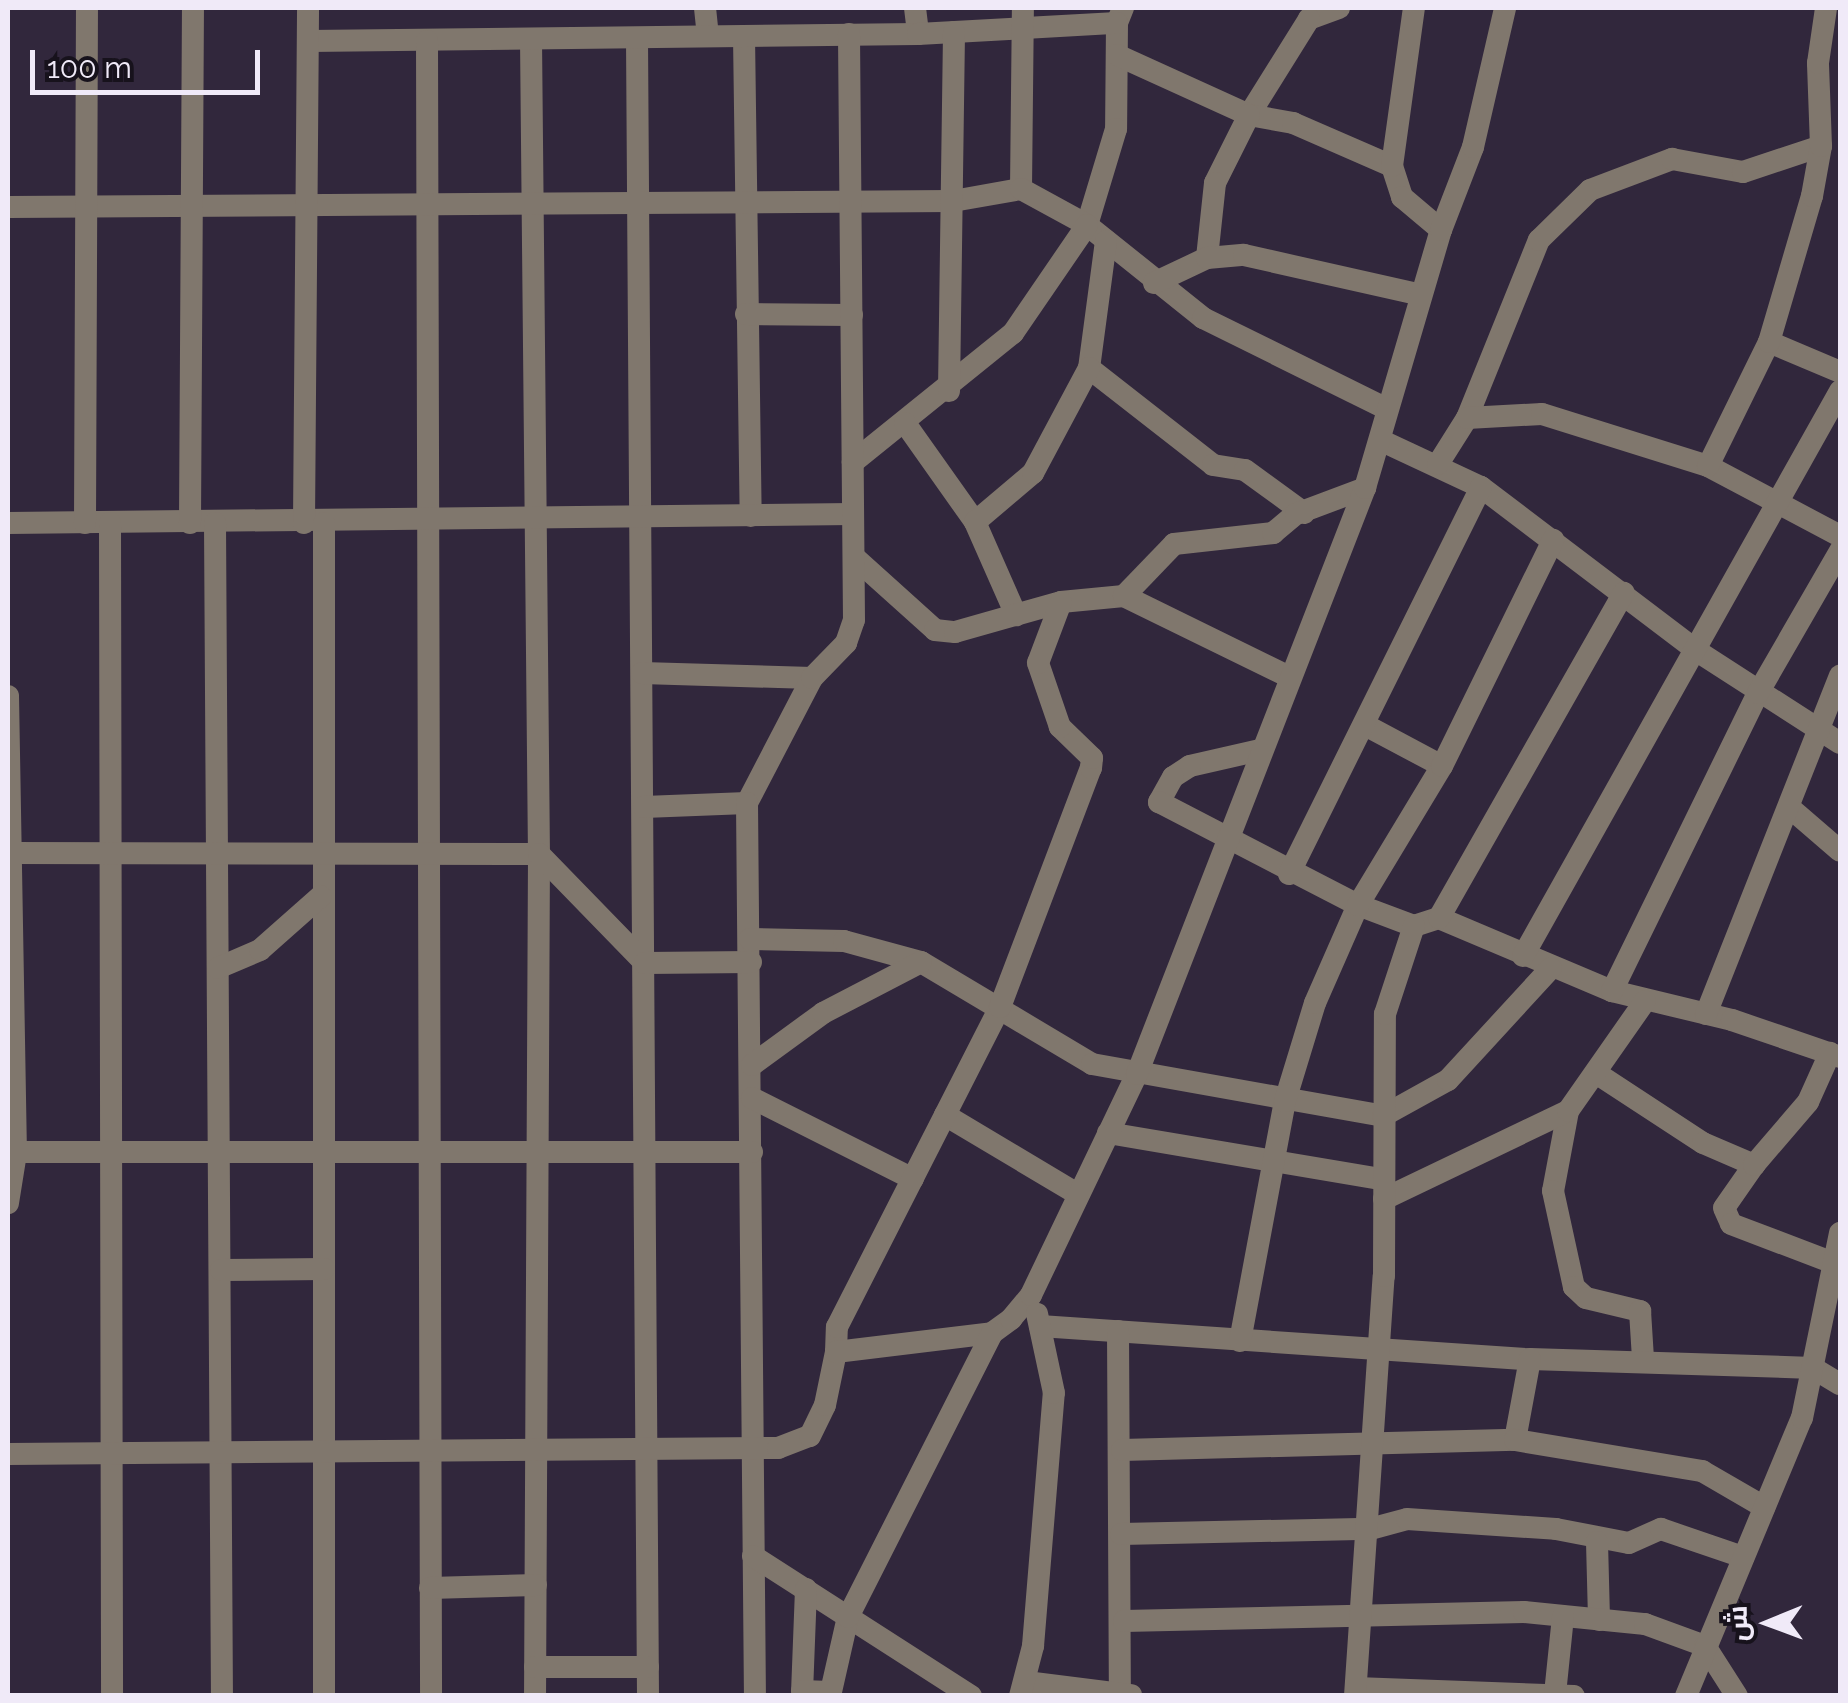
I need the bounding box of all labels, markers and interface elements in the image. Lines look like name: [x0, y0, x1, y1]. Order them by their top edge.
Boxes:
scale bar: [35, 30, 265, 92]
text: 100 m: [47, 50, 132, 85]
north arrow: [1718, 1573, 1818, 1673]
text: ش: [1721, 1605, 1754, 1642]

